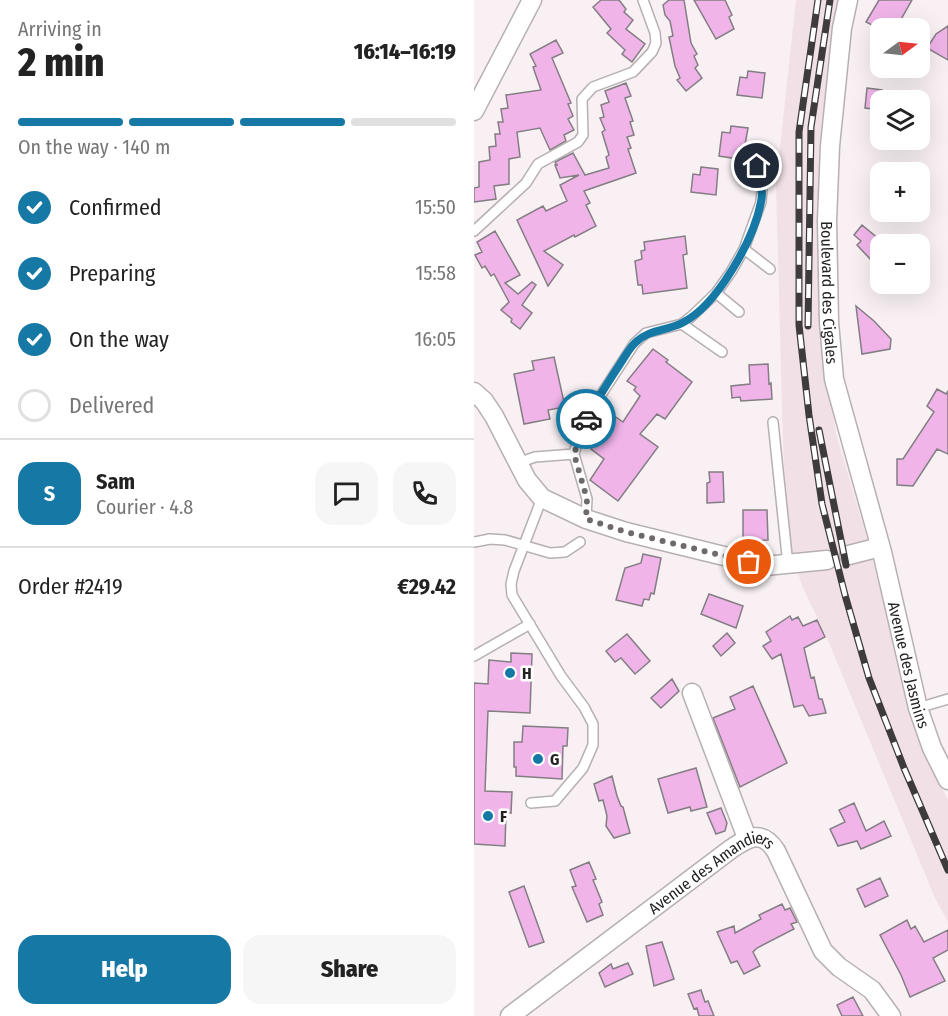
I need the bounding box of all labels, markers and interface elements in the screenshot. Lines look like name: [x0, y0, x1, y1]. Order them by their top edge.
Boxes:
text: Arriving in: [18, 17, 102, 41]
north arrow: [870, 18, 930, 78]
map controls: [870, 18, 930, 294]
text: 16:14–16:19: [354, 38, 456, 65]
text: 2 min: [18, 40, 104, 86]
button: layers: [870, 90, 930, 150]
text: On the way · 140 m: [18, 135, 170, 159]
pin: [731, 140, 782, 191]
icon: home: [740, 149, 773, 182]
button: +: [870, 162, 930, 222]
icon: check: [18, 191, 51, 224]
text: Confirmed: [69, 194, 162, 221]
text: 15:50: [415, 195, 456, 219]
street label: Boulevard des Cigales: [817, 221, 842, 365]
button: −: [870, 234, 930, 294]
icon: check: [18, 257, 51, 290]
text: Preparing: [69, 260, 155, 287]
text: 15:58: [416, 261, 456, 285]
icon: check: [18, 323, 51, 356]
text: On the way: [69, 326, 169, 353]
text: 16:05: [414, 327, 456, 351]
courier: [556, 389, 616, 449]
text: Delivered: [69, 392, 154, 419]
icon: car: [570, 403, 603, 436]
button: chat: [315, 462, 378, 525]
button: phone: [393, 462, 456, 525]
text: Sam: [96, 468, 135, 495]
text: S: [44, 480, 55, 507]
text: Courier · 4.8: [96, 495, 193, 519]
pin: [723, 536, 774, 587]
icon: bag: [732, 545, 765, 578]
text: Order #2419: [18, 573, 123, 600]
text: €29.42: [397, 573, 456, 600]
street label: Avenue des Jasmins: [884, 600, 933, 731]
place label: H: [522, 664, 532, 683]
marker: H: [503, 666, 517, 680]
place label: G: [550, 750, 559, 769]
marker: G: [531, 752, 545, 766]
place label: F: [500, 807, 507, 826]
marker: F: [481, 809, 495, 823]
street label: Avenue des Amandiers: [645, 828, 779, 918]
button: Help: [18, 935, 231, 1004]
button: Share: [243, 935, 456, 1004]

